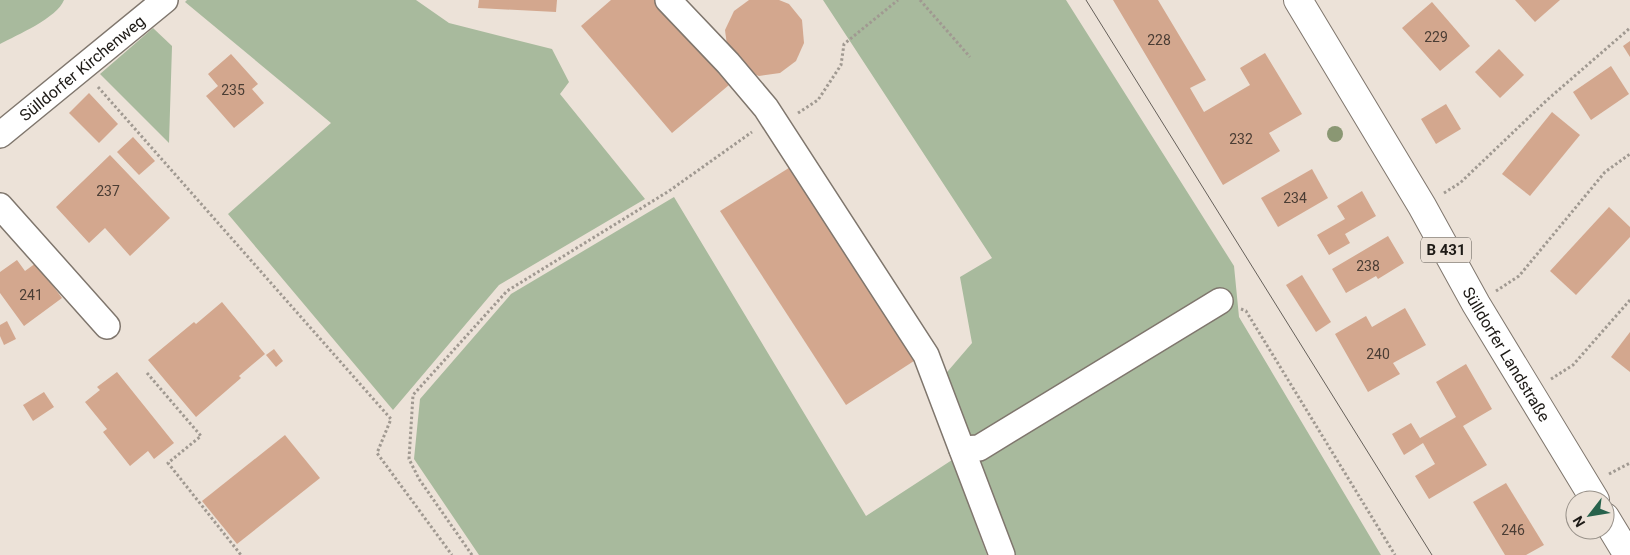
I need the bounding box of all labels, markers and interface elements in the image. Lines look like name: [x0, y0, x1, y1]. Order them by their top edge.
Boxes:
street label: Sülldorfer Kirchenweg: [16, 11, 149, 125]
house number: 229: [1424, 29, 1448, 45]
house number: 228: [1147, 32, 1171, 48]
house number: 235: [221, 82, 245, 98]
house number: 232: [1229, 131, 1253, 147]
house number: 237: [96, 183, 120, 199]
house number: 234: [1283, 190, 1307, 206]
road number: B 431: [1421, 238, 1471, 262]
house number: 238: [1356, 258, 1380, 274]
street label: Sülldorfer Landstraße: [1459, 284, 1554, 425]
house number: 241: [19, 287, 43, 303]
house number: 240: [1366, 346, 1390, 362]
north arrow: [1565, 490, 1615, 540]
text: N: [1569, 513, 1588, 530]
house number: 246: [1501, 522, 1525, 538]

